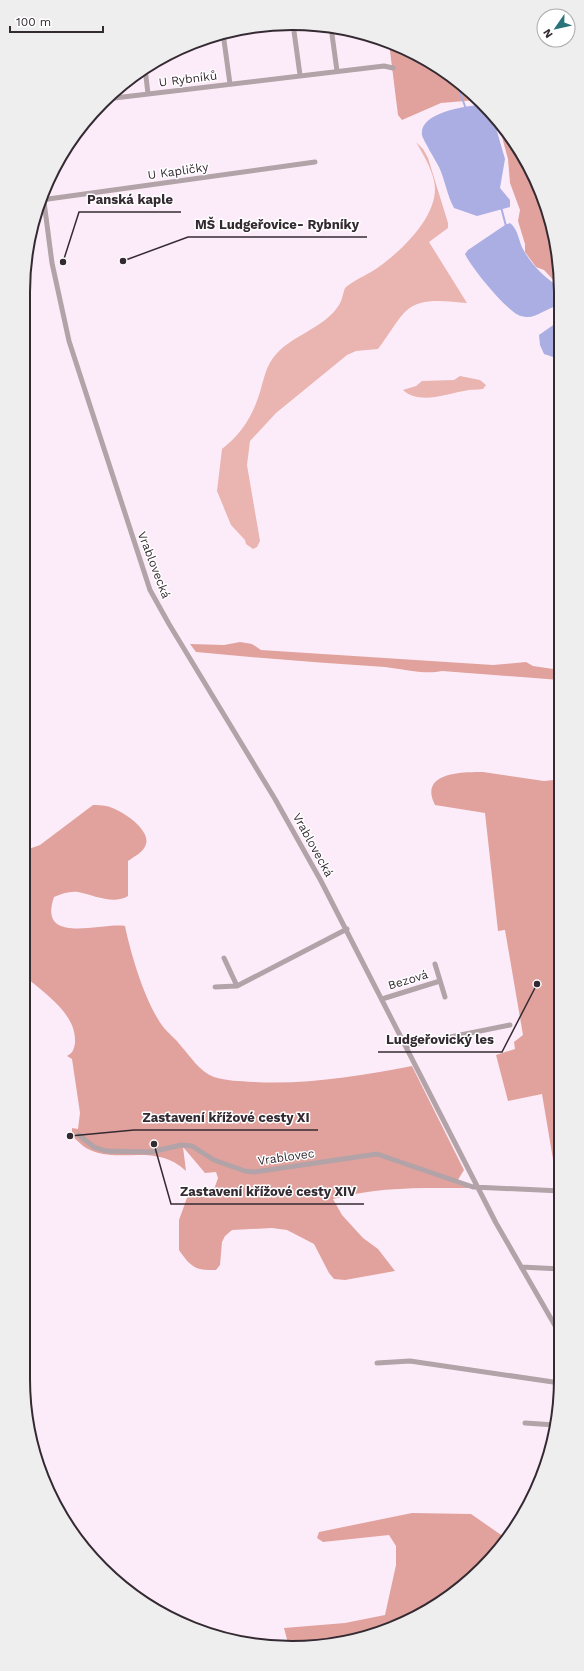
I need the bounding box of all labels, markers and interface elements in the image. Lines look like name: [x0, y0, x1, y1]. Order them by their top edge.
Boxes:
scale bar: [10, 8, 103, 34]
north arrow: [536, 8, 576, 48]
text: 100 m: [16, 15, 51, 29]
text: N: [540, 26, 556, 40]
street label: U Rybníků: [158, 68, 218, 90]
street label: U Kapličky: [147, 160, 210, 182]
callout: Panská kaple: [79, 187, 181, 212]
text: Panská kaple: [87, 192, 173, 207]
callout: MŠ Ludgeřovice- Rybníky: [188, 212, 367, 237]
text: MŠ Ludgeřovice- Rybníky: [195, 216, 360, 232]
street label: Vrablovecká: [135, 530, 173, 601]
street label: Vrablovecká: [290, 811, 336, 879]
street label: Bezová: [386, 967, 430, 993]
callout: Ludgeřovický les: [378, 1027, 502, 1052]
text: Ludgeřovický les: [386, 1032, 494, 1047]
callout: Zastavení křížové cesty XI: [134, 1105, 318, 1130]
text: Zastavení křížové cesty XI: [142, 1110, 310, 1125]
street label: Vrablovec: [257, 1146, 316, 1168]
callout: Zastavení křížové cesty XIV: [171, 1179, 364, 1204]
text: Zastavení křížové cesty XIV: [180, 1184, 356, 1199]

